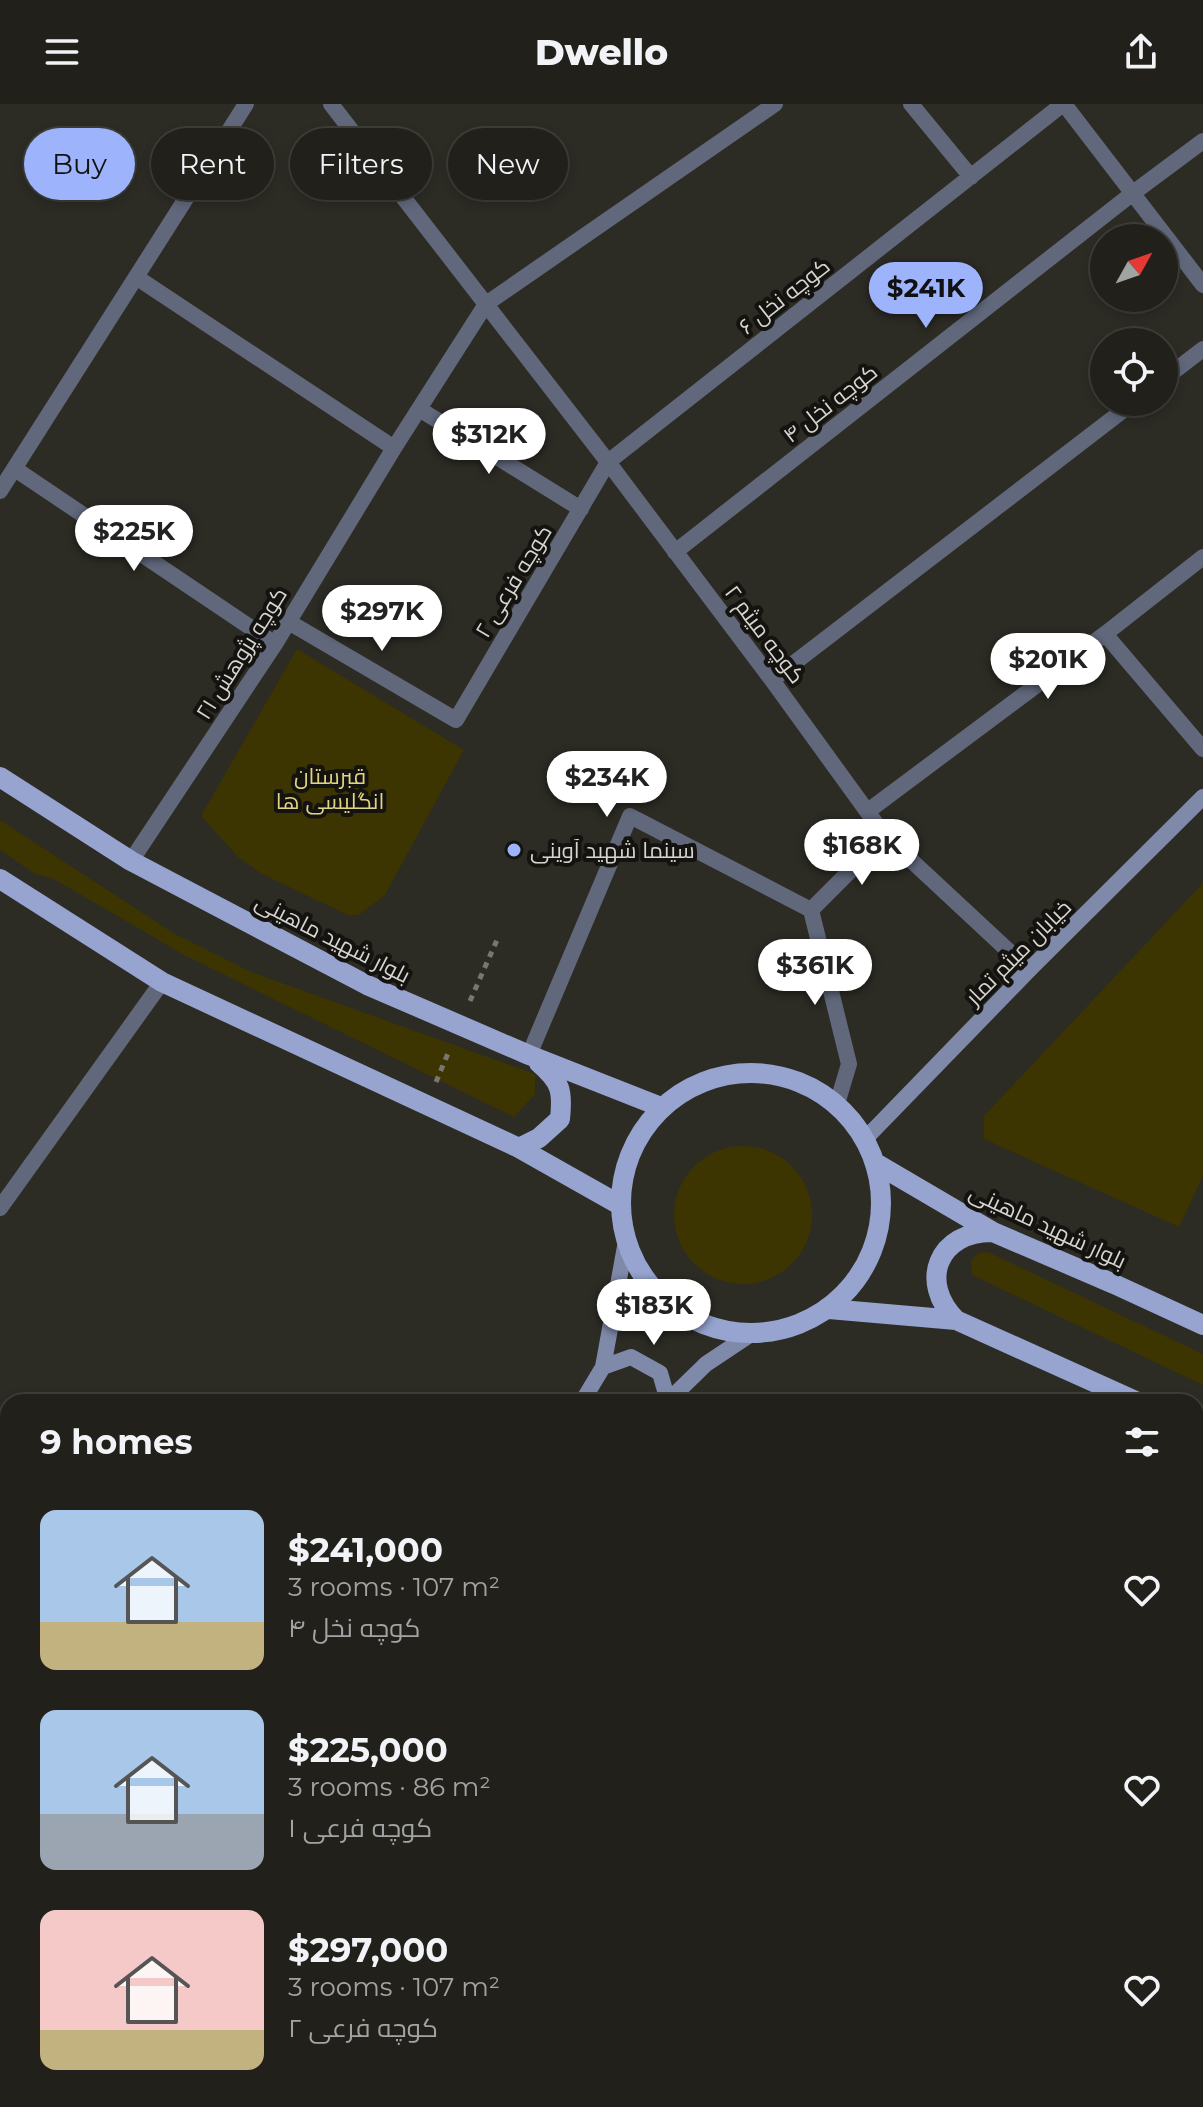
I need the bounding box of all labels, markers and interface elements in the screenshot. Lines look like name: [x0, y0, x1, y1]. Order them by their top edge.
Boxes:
icon: menu: [40, 30, 84, 74]
text: Dwello: [535, 30, 668, 74]
icon: share: [1119, 30, 1163, 74]
chip: Buy: [24, 128, 135, 200]
chip: Rent: [151, 128, 274, 200]
chip: Filters: [290, 128, 432, 200]
chip: New: [448, 128, 568, 200]
north arrow: [1090, 224, 1178, 312]
map controls: [1090, 224, 1178, 416]
street label: کوچه نخل ۶: [733, 253, 836, 341]
pin: $241K: [870, 262, 982, 330]
text: $241K: [887, 272, 965, 304]
button: locate: [1090, 328, 1178, 416]
street label: کوچه نخل ۴: [778, 358, 883, 449]
pin: $312K: [433, 408, 545, 476]
text: $312K: [451, 418, 527, 450]
pin: $225K: [78, 505, 190, 573]
text: $225K: [93, 515, 175, 547]
street label: کوچه فرعی ۲: [469, 520, 559, 643]
street label: کوچه میثم ۲: [717, 580, 810, 690]
street label: کوچه پژوهش ۲۱: [190, 582, 294, 725]
pin: $297K: [326, 585, 438, 653]
text: $297K: [340, 595, 424, 627]
pin: $201K: [992, 633, 1104, 701]
text: $201K: [1009, 643, 1087, 675]
pin: $234K: [551, 751, 663, 819]
text: $234K: [565, 761, 649, 793]
park label: قبرستان انگلیسی ها: [276, 763, 384, 815]
pin: $168K: [806, 819, 918, 887]
text: $168K: [822, 829, 902, 861]
place label: سینما شهید آوینی: [530, 837, 695, 864]
marker: سینما شهید آوینی: [505, 841, 523, 859]
street label: بلوار شهید ماهینی: [251, 888, 415, 989]
street label: خیابان میثم تمار: [959, 894, 1078, 1014]
pin: $361K: [759, 939, 871, 1007]
text: $361K: [776, 949, 854, 981]
street label: بلوار شهید ماهینی: [965, 1178, 1131, 1275]
pin: $183K: [598, 1279, 710, 1347]
text: $183K: [615, 1289, 693, 1321]
icon: filters: [1120, 1420, 1164, 1464]
text: 9 homes: [40, 1421, 193, 1463]
text: $241,000: [288, 1529, 443, 1571]
icon: home: [104, 1542, 200, 1638]
icon: heart: [1120, 1568, 1164, 1612]
text: 3 rooms · 107 m²: [288, 1571, 500, 1603]
text: کوچه نخل ۴: [288, 1612, 420, 1644]
text: $225,000: [288, 1729, 448, 1771]
icon: home: [104, 1742, 200, 1838]
icon: heart: [1120, 1768, 1164, 1812]
text: 3 rooms · 86 m²: [288, 1771, 491, 1803]
text: کوچه فرعی ۱: [288, 1812, 432, 1844]
text: $297,000: [288, 1929, 448, 1971]
icon: home: [104, 1942, 200, 2038]
icon: heart: [1120, 1968, 1164, 2012]
text: 3 rooms · 107 m²: [288, 1971, 500, 2003]
text: کوچه فرعی ۲: [288, 2012, 438, 2044]

